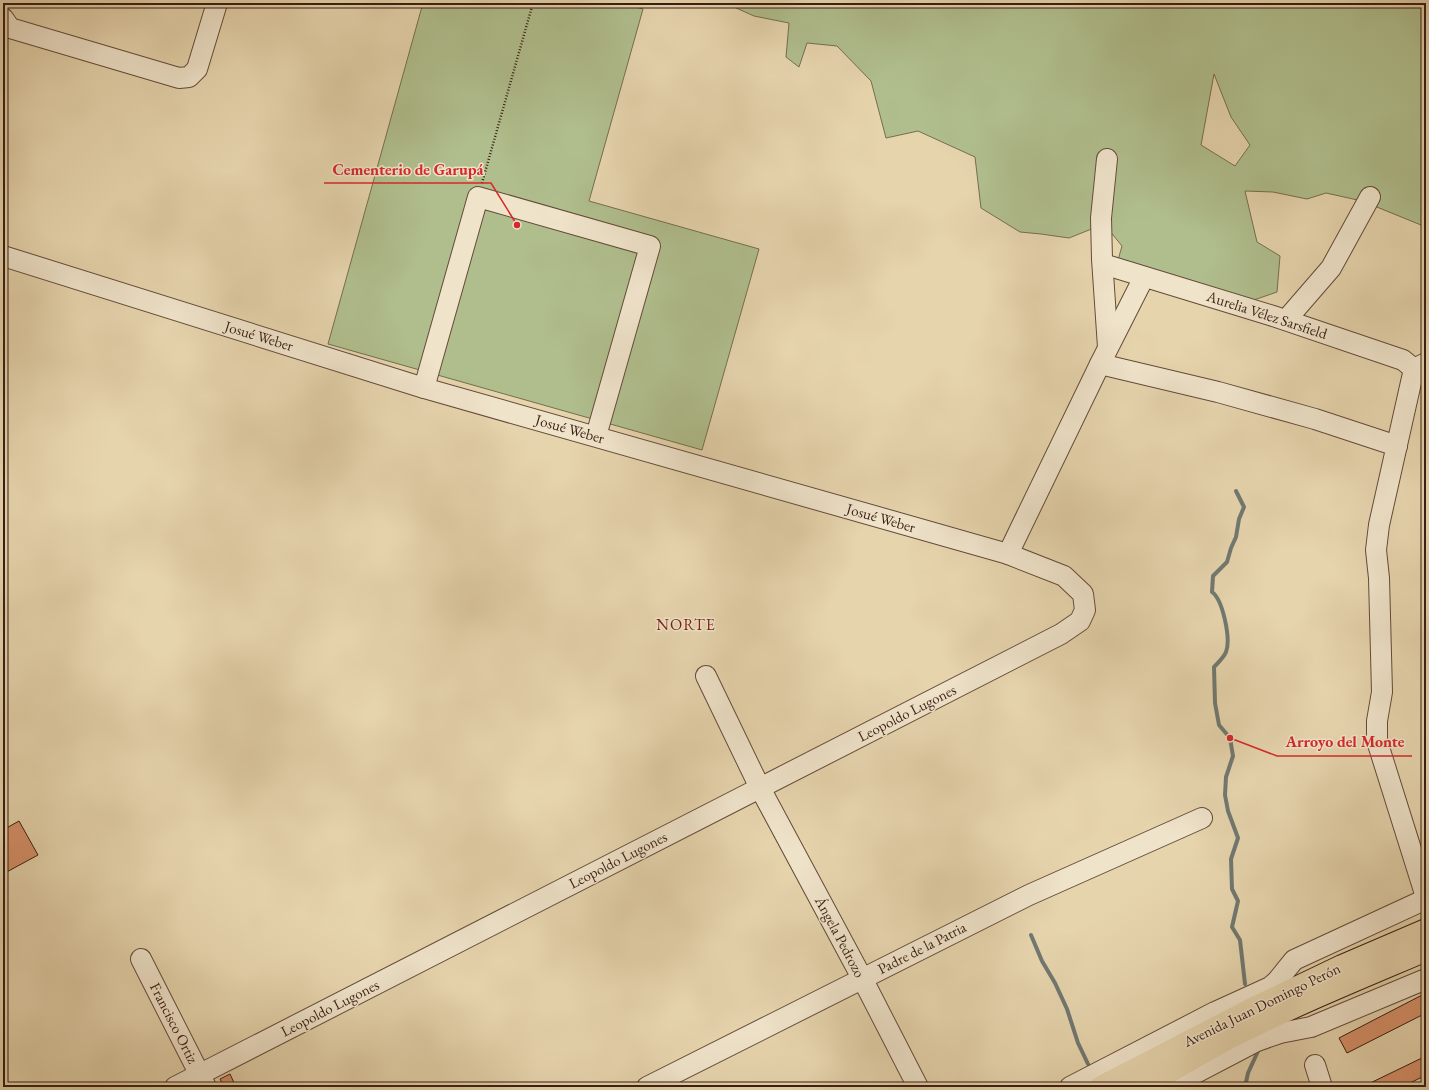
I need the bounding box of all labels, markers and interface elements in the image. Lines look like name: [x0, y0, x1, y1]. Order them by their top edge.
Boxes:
callout: Cementerio de Garupá: [324, 155, 491, 183]
text: Cementerio de Garupá: [332, 159, 484, 180]
street label: Aurelia Vélez Sarsfield: [1204, 286, 1330, 343]
street label: Josué Weber: [221, 316, 296, 355]
street label: Josué Weber: [532, 409, 607, 447]
street label: Josué Weber: [843, 498, 918, 536]
district label: NORTE: [656, 614, 716, 635]
street label: Leopoldo Lugones: [854, 680, 959, 745]
callout: Arroyo del Monte: [1277, 728, 1412, 756]
text: Arroyo del Monte: [1284, 731, 1405, 752]
street label: Leopoldo Lugones: [565, 827, 670, 892]
street label: Ángela Pedrozo: [811, 892, 870, 981]
street label: Padre de la Patria: [874, 917, 969, 978]
street label: Avenida Juan Domingo Perón: [1179, 958, 1343, 1051]
street label: Leopoldo Lugones: [277, 975, 382, 1040]
street label: Francisco Ortiz: [146, 979, 203, 1067]

